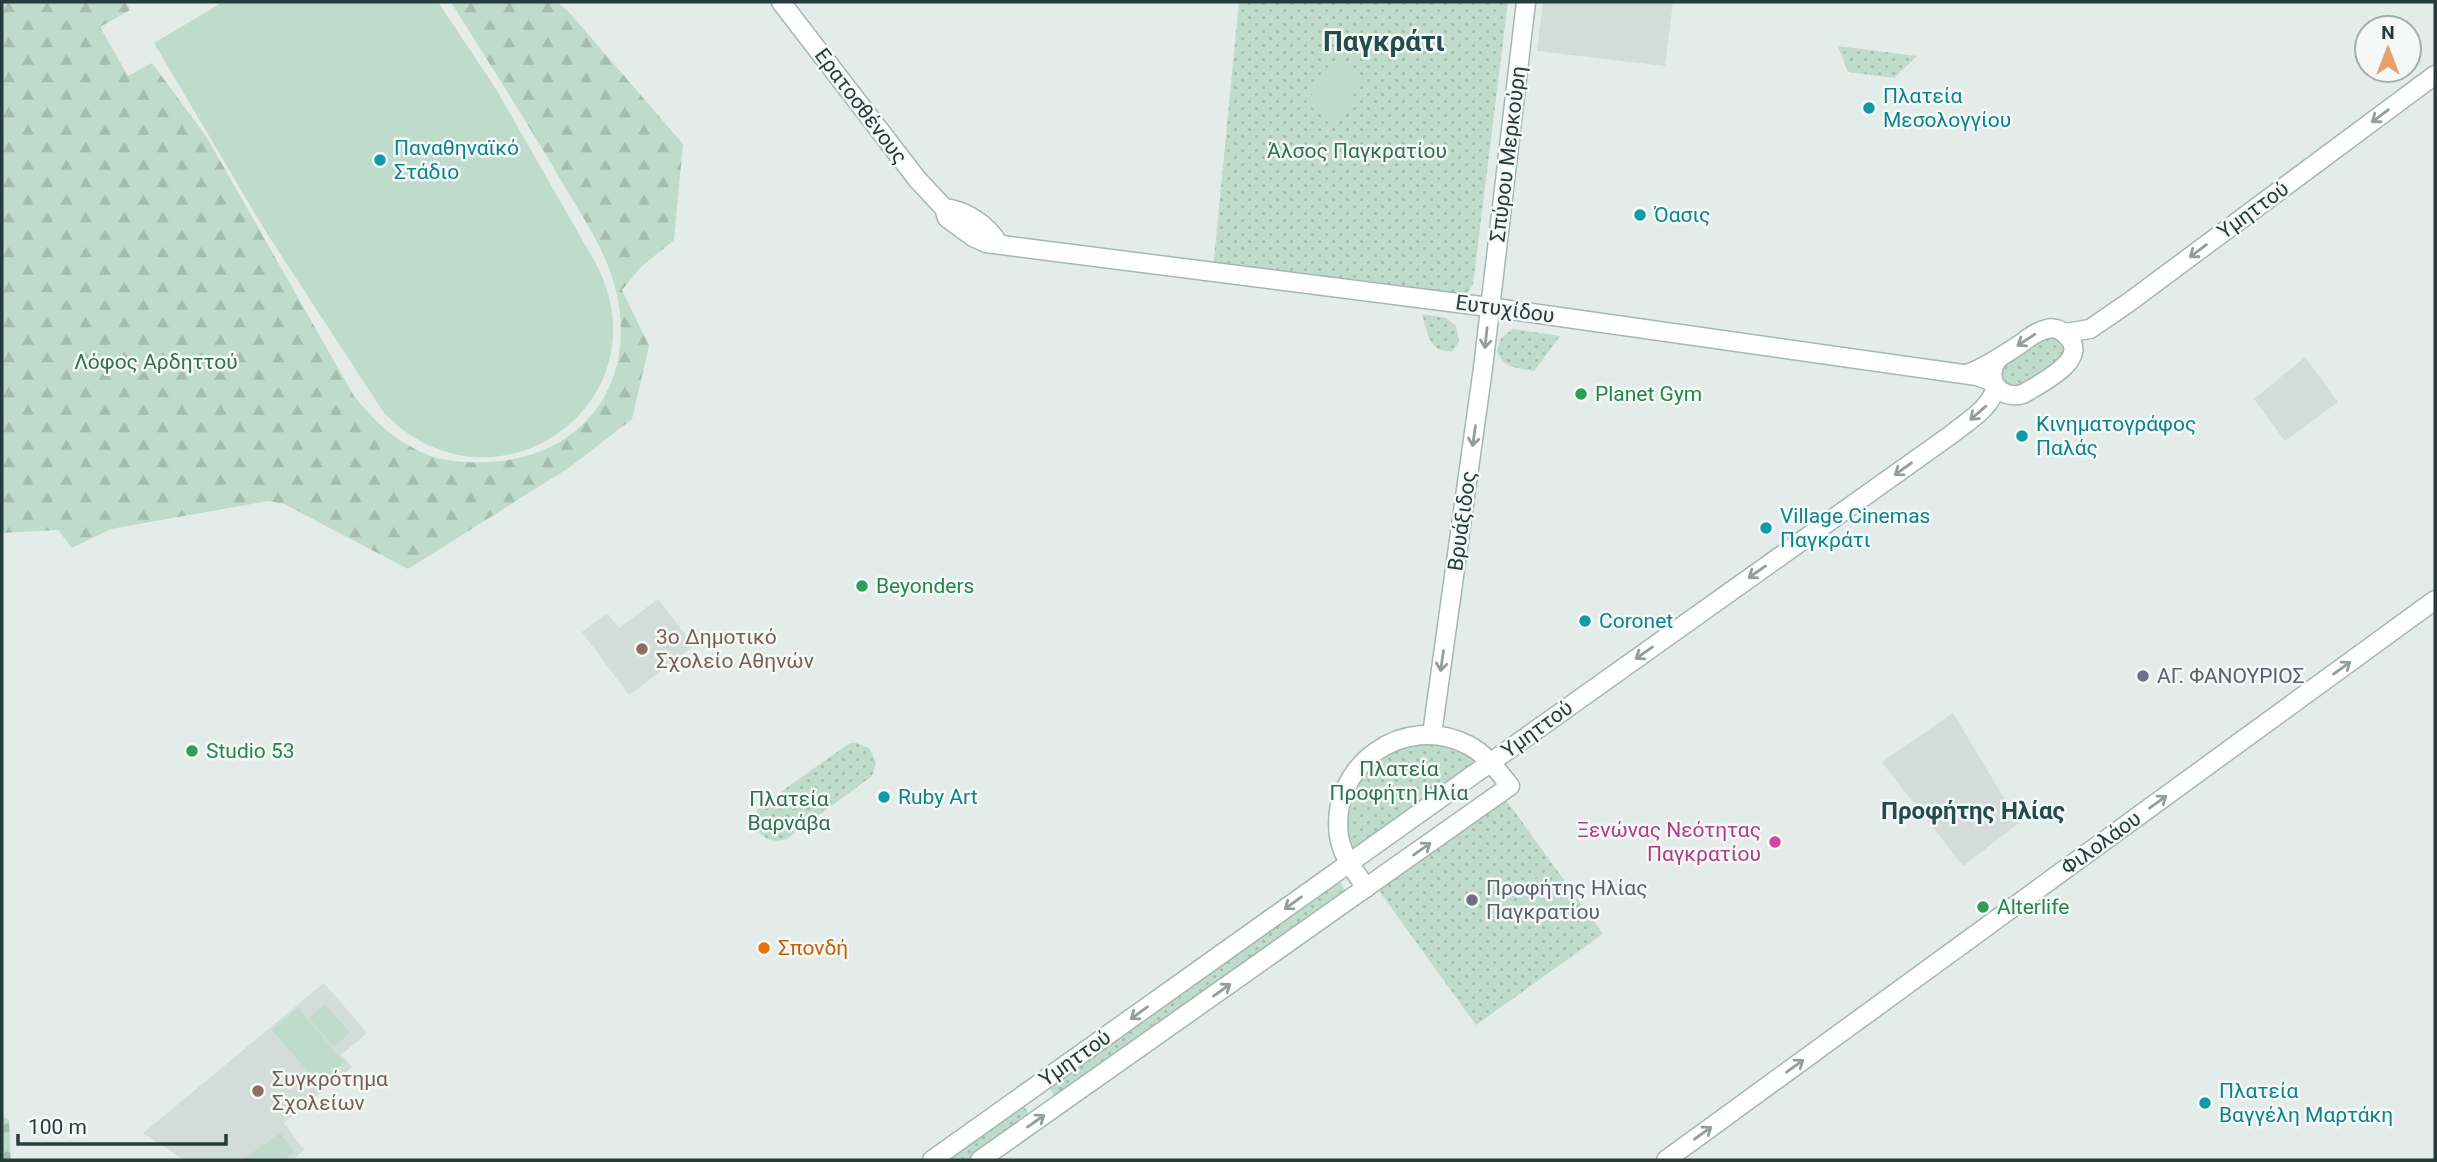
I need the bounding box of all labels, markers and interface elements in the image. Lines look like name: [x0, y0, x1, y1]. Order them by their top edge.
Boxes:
north arrow: [2353, 14, 2423, 84]
text: N: [2381, 21, 2395, 44]
district label: Παγκράτι: [1323, 25, 1445, 58]
street label: Ερατοσθένους: [810, 44, 912, 168]
street label: Σπύρου Μερκούρη: [1485, 65, 1531, 243]
place label: Πλατεία Μεσολογγίου: [1883, 84, 2011, 132]
marker: Πλατεία Μεσολογγίου: [1861, 100, 1877, 116]
one-way arrow: [2372, 108, 2390, 123]
place label: Παναθηναϊκό Στάδιο: [394, 136, 519, 184]
park label: Άλσος Παγκρατίου: [1267, 139, 1447, 163]
marker: Παναθηναϊκό Στάδιο: [372, 152, 388, 168]
street label: Υμηττού: [2213, 176, 2293, 244]
place label: Όασις: [1653, 203, 1710, 227]
marker: Όασις: [1632, 207, 1648, 223]
one-way arrow: [2188, 243, 2207, 258]
street label: Ευτυχίδου: [1454, 290, 1556, 328]
one-way arrow: [1480, 326, 1493, 348]
one-way arrow: [2017, 333, 2036, 348]
park label: Λόφος Αρδηττού: [74, 350, 238, 374]
place label: Planet Gym: [1595, 382, 1702, 406]
marker: Planet Gym: [1573, 386, 1589, 402]
one-way arrow: [1969, 405, 1987, 421]
place label: Κινηματογράφος Παλάς: [2036, 412, 2196, 460]
one-way arrow: [1467, 424, 1480, 447]
marker: Κινηματογράφος Παλάς: [2014, 428, 2030, 444]
one-way arrow: [1893, 461, 1912, 476]
street label: Βρυάξιδος: [1443, 470, 1481, 572]
place label: Village Cinemas Παγκράτι: [1780, 504, 1930, 552]
marker: Village Cinemas Παγκράτι: [1758, 520, 1774, 536]
one-way arrow: [1748, 565, 1767, 579]
place label: Beyonders: [876, 574, 974, 598]
marker: Beyonders: [854, 578, 870, 594]
place label: Coronet: [1599, 609, 1673, 633]
marker: Coronet: [1577, 613, 1593, 629]
place label: 3ο Δημοτικό Σχολείο Αθηνών: [656, 625, 814, 673]
marker: 3ο Δημοτικό Σχολείο Αθηνών: [634, 641, 650, 657]
one-way arrow: [1635, 646, 1654, 660]
one-way arrow: [1435, 649, 1448, 672]
one-way arrow: [2332, 661, 2351, 675]
place label: ΑΓ. ΦΑΝΟΥΡΙΟΣ: [2157, 664, 2304, 688]
marker: ΑΓ. ΦΑΝΟΥΡΙΟΣ: [2135, 668, 2151, 684]
street label: Υμηττού: [1497, 695, 1577, 763]
place label: Studio 53: [206, 739, 295, 763]
marker: Studio 53: [184, 743, 200, 759]
park label: Πλατεία Προφήτη Ηλία: [1330, 757, 1469, 805]
place label: Ruby Art: [898, 785, 978, 809]
park label: Πλατεία Βαρνάβα: [748, 787, 831, 835]
marker: Ruby Art: [876, 789, 892, 805]
one-way arrow: [2148, 795, 2167, 809]
district label: Προφήτης Ηλίας: [1881, 797, 2065, 825]
street label: Φιλολάου: [2056, 806, 2146, 880]
place label: Ξενώνας Νεότητας Παγκρατίου: [1577, 818, 1761, 866]
marker: Ξενώνας Νεότητας Παγκρατίου: [1767, 834, 1783, 850]
one-way arrow: [1412, 841, 1431, 856]
place label: Προφήτης Ηλίας Παγκρατίου: [1486, 876, 1648, 924]
marker: Προφήτης Ηλίας Παγκρατίου: [1464, 892, 1480, 908]
place label: Alterlife: [1997, 895, 2069, 919]
one-way arrow: [1284, 896, 1303, 910]
marker: Alterlife: [1975, 899, 1991, 915]
place label: Σπονδή: [778, 936, 848, 960]
marker: Σπονδή: [756, 940, 772, 956]
one-way arrow: [1212, 983, 1231, 997]
one-way arrow: [1130, 1006, 1149, 1020]
street label: Υμηττού: [1035, 1025, 1115, 1091]
one-way arrow: [1785, 1059, 1804, 1073]
place label: Συγκρότημα Σχολείων: [272, 1067, 388, 1115]
place label: Πλατεία Βαγγέλη Μαρτάκη: [2219, 1079, 2393, 1127]
marker: Συγκρότημα Σχολείων: [250, 1083, 266, 1099]
marker: Πλατεία Βαγγέλη Μαρτάκη: [2197, 1095, 2213, 1111]
scale bar: [18, 1102, 226, 1146]
one-way arrow: [1026, 1114, 1045, 1128]
text: 100 m: [28, 1115, 87, 1139]
one-way arrow: [1693, 1126, 1712, 1140]

